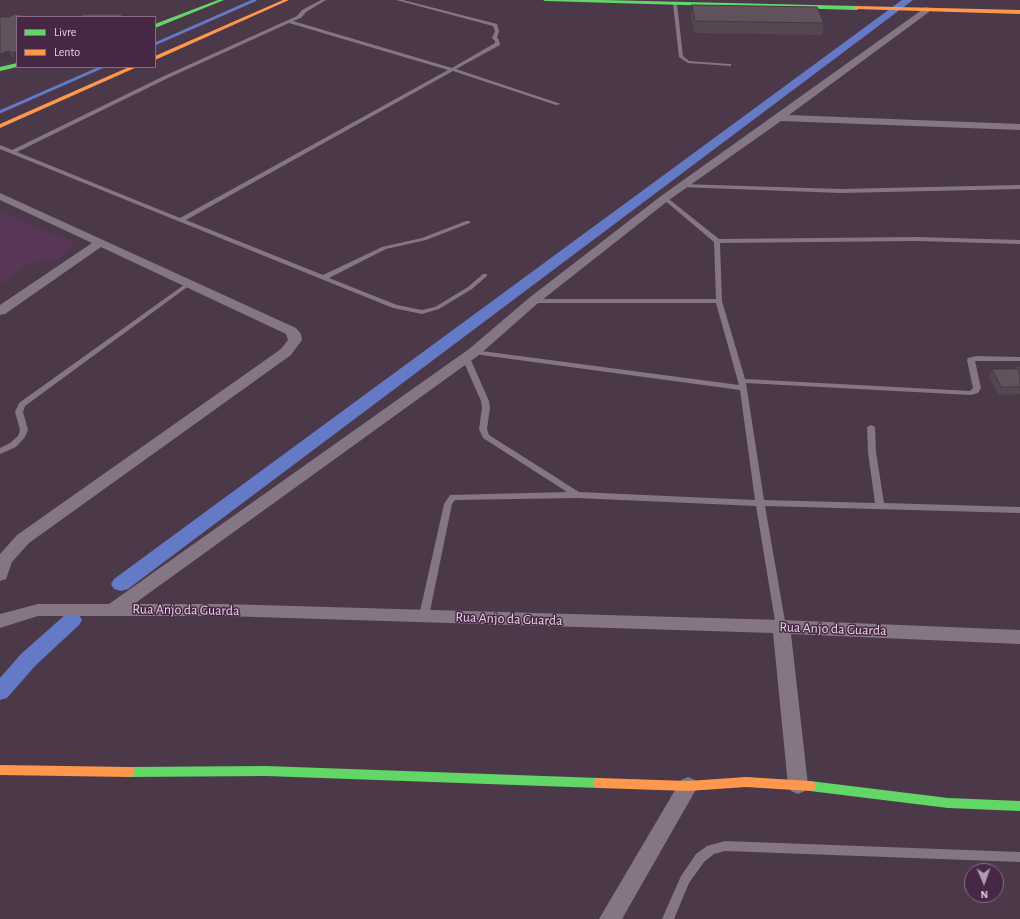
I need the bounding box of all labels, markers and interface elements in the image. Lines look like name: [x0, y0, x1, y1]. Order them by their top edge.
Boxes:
legend: [16, 16, 156, 68]
text: Livre: [54, 26, 76, 38]
text: Lento: [54, 46, 80, 58]
street label: Rua Anjo da Guarda: [132, 601, 240, 619]
street label: Rua Anjo da Guarda: [455, 609, 563, 629]
street label: Rua Anjo da Guarda: [779, 619, 887, 639]
north arrow: [964, 863, 1004, 903]
text: N: [980, 889, 988, 900]

